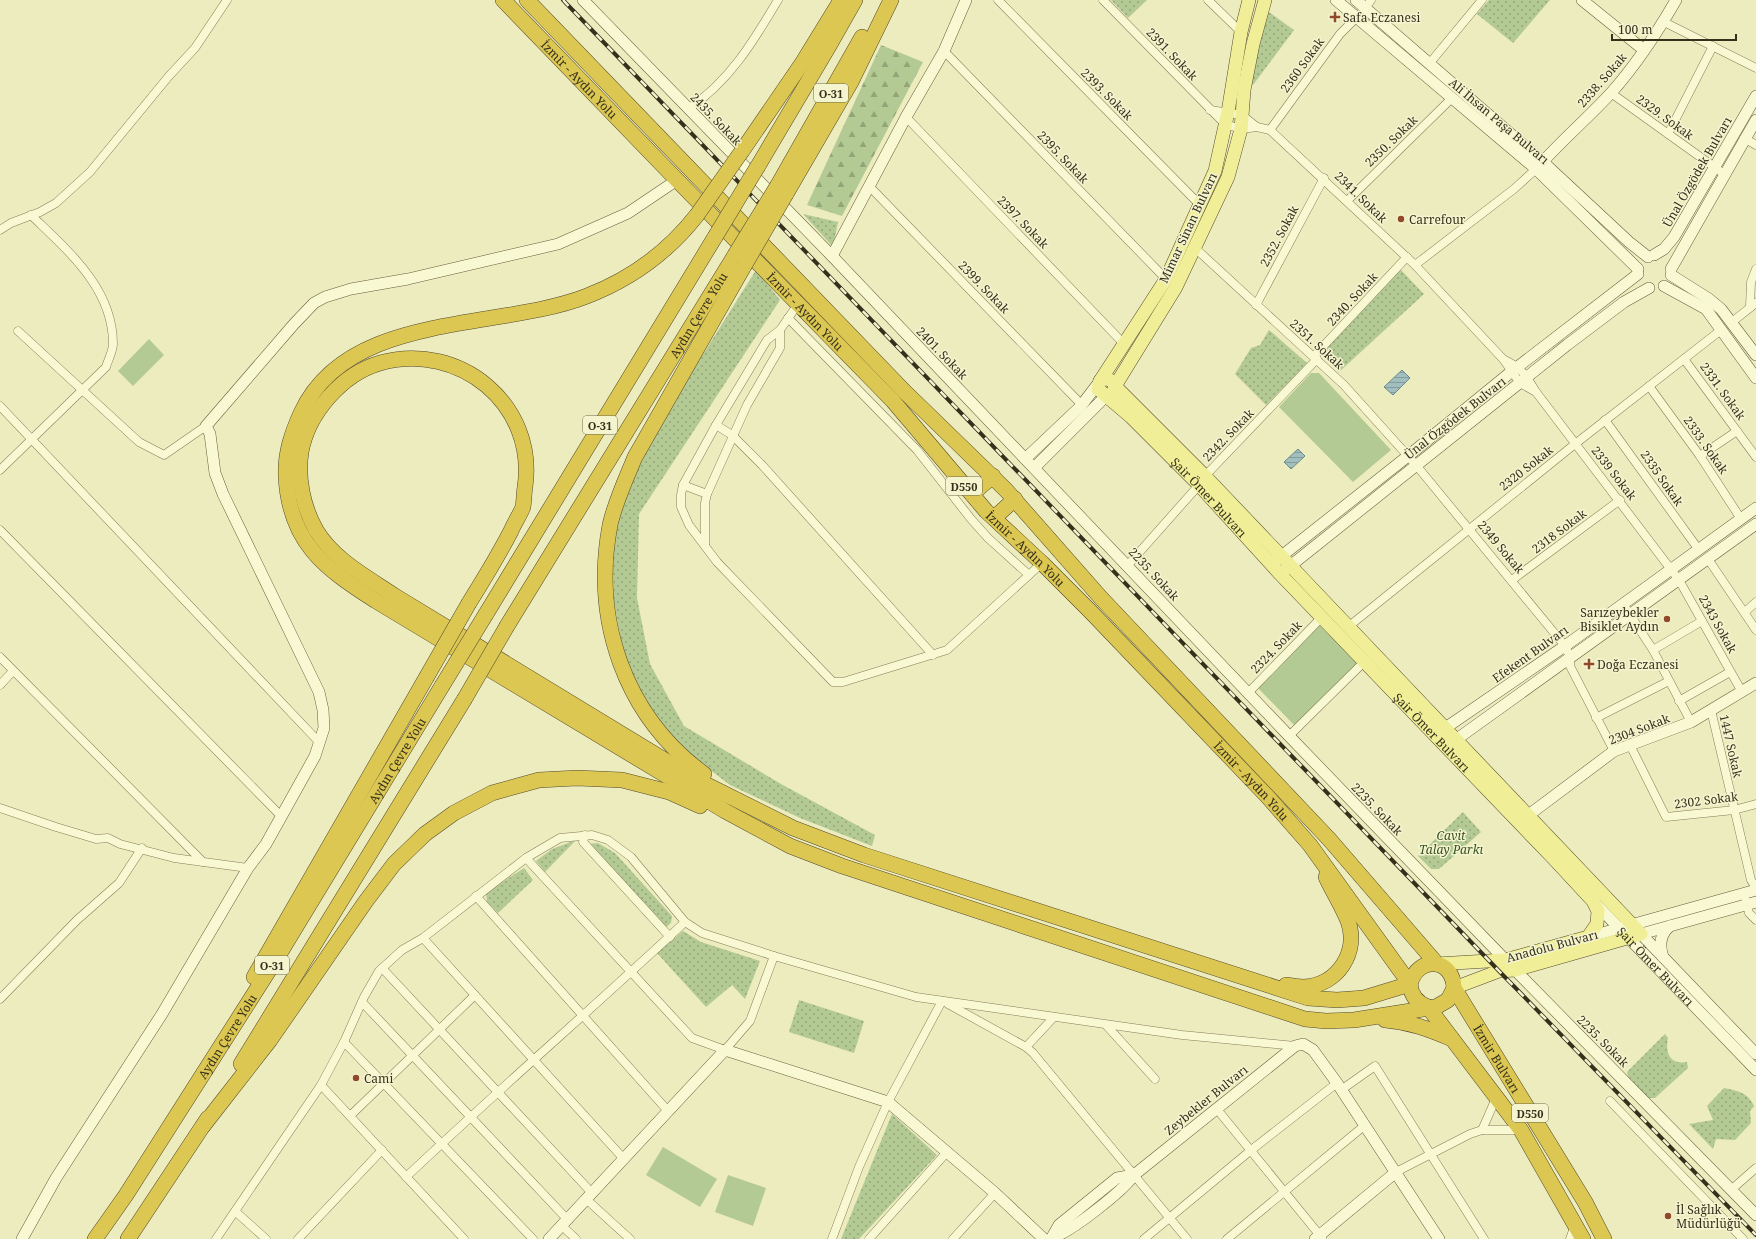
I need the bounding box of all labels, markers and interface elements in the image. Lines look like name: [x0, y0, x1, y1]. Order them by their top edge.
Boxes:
place label: Safa Eczanesi: [1343, 9, 1420, 26]
marker: Safa Eczanesi: [1330, 12, 1340, 22]
scale bar: [1612, 16, 1736, 42]
text: 100 m: [1618, 21, 1653, 38]
street label: 2391. Sokak: [1143, 24, 1202, 85]
street label: 2360 Sokak: [1276, 33, 1328, 96]
street label: İzmir - Aydın Yolu: [538, 36, 622, 122]
street label: 2338. Sokak: [1574, 48, 1631, 111]
street label: 2393. Sokak: [1077, 64, 1137, 124]
street label: Ali İhsan Paşa Bulvarı: [1445, 74, 1553, 168]
road number: O-31: [814, 84, 848, 102]
street label: 2435. Sokak: [687, 89, 746, 150]
street label: 2329. Sokak: [1633, 90, 1698, 144]
street label: 2350. Sokak: [1361, 111, 1422, 170]
street label: Ünal Özgödek Bulvarı: [1658, 114, 1736, 230]
street label: 2395. Sokak: [1034, 127, 1093, 188]
street label: 2341. Sokak: [1331, 168, 1392, 227]
street label: Mimar Sinan Bulvarı: [1155, 170, 1221, 286]
street label: 2397. Sokak: [994, 192, 1053, 253]
street label: 2352. Sokak: [1256, 201, 1303, 270]
place label: Carrefour: [1409, 211, 1466, 228]
marker: Carrefour: [1396, 214, 1406, 224]
street label: 2399. Sokak: [955, 257, 1014, 318]
street label: 2340. Sokak: [1323, 268, 1382, 329]
street label: Aydın Çevre Yolu: [665, 269, 731, 361]
street label: İzmir - Aydın Yolu: [763, 269, 848, 354]
street label: 2351. Sokak: [1286, 315, 1348, 373]
street label: 2401. Sokak: [913, 323, 972, 384]
street label: 2331. Sokak: [1696, 359, 1750, 424]
street label: Ünal Özgödek Bulvarı: [1401, 373, 1509, 463]
street label: 2342. Sokak: [1199, 404, 1258, 465]
street label: 2333. Sokak: [1680, 413, 1733, 478]
road number: O-31: [583, 416, 617, 434]
street label: 2320 Sokak: [1495, 441, 1557, 494]
street label: 2339 Sokak: [1588, 442, 1641, 504]
street label: 2335 Sokak: [1637, 447, 1688, 510]
street label: Şair Ömer Bulvarı: [1167, 453, 1251, 541]
road number: D550: [946, 477, 982, 495]
street label: 2318 Sokak: [1528, 504, 1591, 557]
street label: İzmir - Aydın Yolu: [982, 507, 1069, 590]
street label: 2349 Sokak: [1474, 517, 1529, 578]
street label: 2235. Sokak: [1125, 544, 1184, 605]
street label: 2343 Sokak: [1695, 592, 1741, 657]
place label: Sarızeybekler Bisiklet Aydın: [1580, 604, 1659, 635]
marker: Sarızeybekler Bisiklet Aydın: [1662, 614, 1672, 624]
street label: 2324. Sokak: [1247, 616, 1306, 677]
street label: Efekent Bulvarı: [1489, 621, 1571, 686]
place label: Doğa Eczanesi: [1597, 656, 1679, 673]
marker: Doğa Eczanesi: [1584, 659, 1594, 669]
street label: Şair Ömer Bulvarı: [1390, 689, 1474, 776]
street label: 2304 Sokak: [1606, 709, 1673, 748]
street label: 1447 Sokak: [1715, 713, 1747, 780]
street label: Aydın Çevre Yolu: [364, 714, 430, 807]
street label: İzmir - Aydın Yolu: [1210, 737, 1293, 824]
street label: 2235. Sokak: [1348, 779, 1407, 840]
street label: 2302 Sokak: [1673, 788, 1740, 812]
park label: Cavit Talay Parkı: [1419, 827, 1483, 858]
street label: Şair Ömer Bulvarı: [1614, 923, 1698, 1009]
street label: Anadolu Bulvarı: [1504, 926, 1600, 966]
road number: O-31: [255, 956, 289, 974]
street label: Aydın Çevre Yolu: [194, 990, 261, 1082]
street label: 2235. Sokak: [1573, 1011, 1633, 1071]
street label: İzmir Bulvarı: [1470, 1021, 1525, 1096]
street label: Zeybekler Bulvarı: [1161, 1061, 1251, 1139]
place label: Cami: [364, 1070, 393, 1087]
marker: Cami: [351, 1073, 361, 1083]
road number: D550: [1512, 1104, 1548, 1122]
place label: İl Sağlık Müdürlüğü: [1676, 1201, 1741, 1232]
marker: İl Sağlık Müdürlüğü: [1663, 1211, 1673, 1221]

